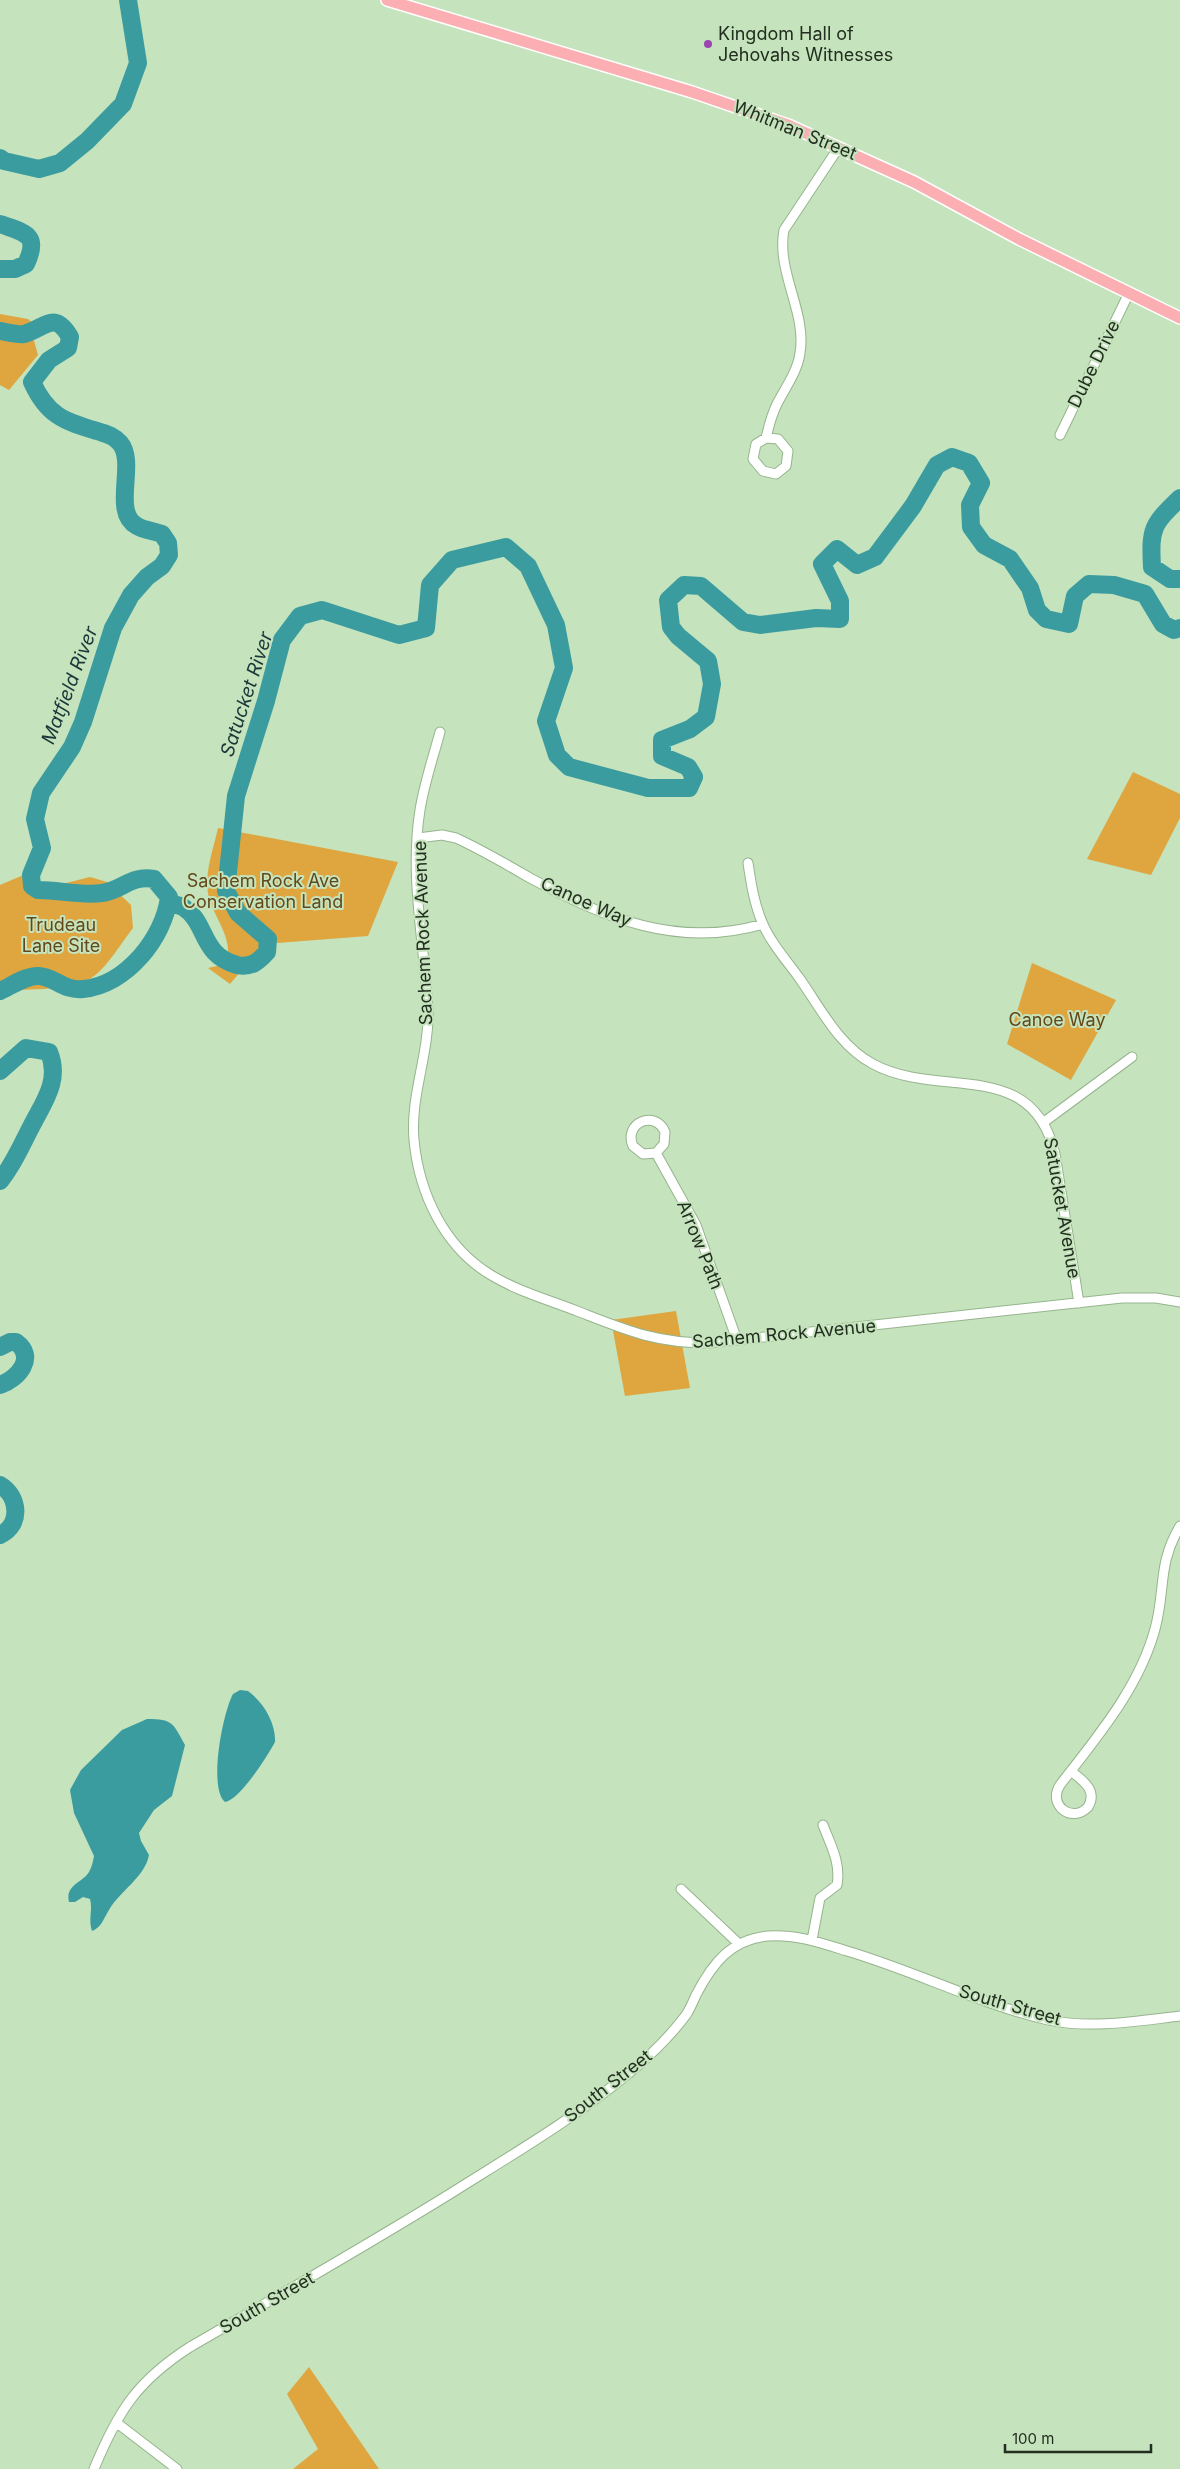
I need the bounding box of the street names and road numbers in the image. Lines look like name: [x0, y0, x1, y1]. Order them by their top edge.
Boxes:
street label: Whitman Street: [731, 95, 860, 164]
street label: Dube Drive: [1063, 317, 1124, 411]
street label: Sachem Rock Avenue: [409, 840, 436, 1026]
street label: Canoe Way: [538, 872, 635, 931]
street label: Satucket Avenue: [1040, 1136, 1085, 1280]
street label: Arrow Path: [673, 1197, 728, 1292]
street label: Sachem Rock Avenue: [691, 1315, 877, 1352]
street label: South Street: [957, 1980, 1064, 2029]
street label: South Street: [560, 2045, 656, 2126]
street label: South Street: [216, 2267, 318, 2338]

